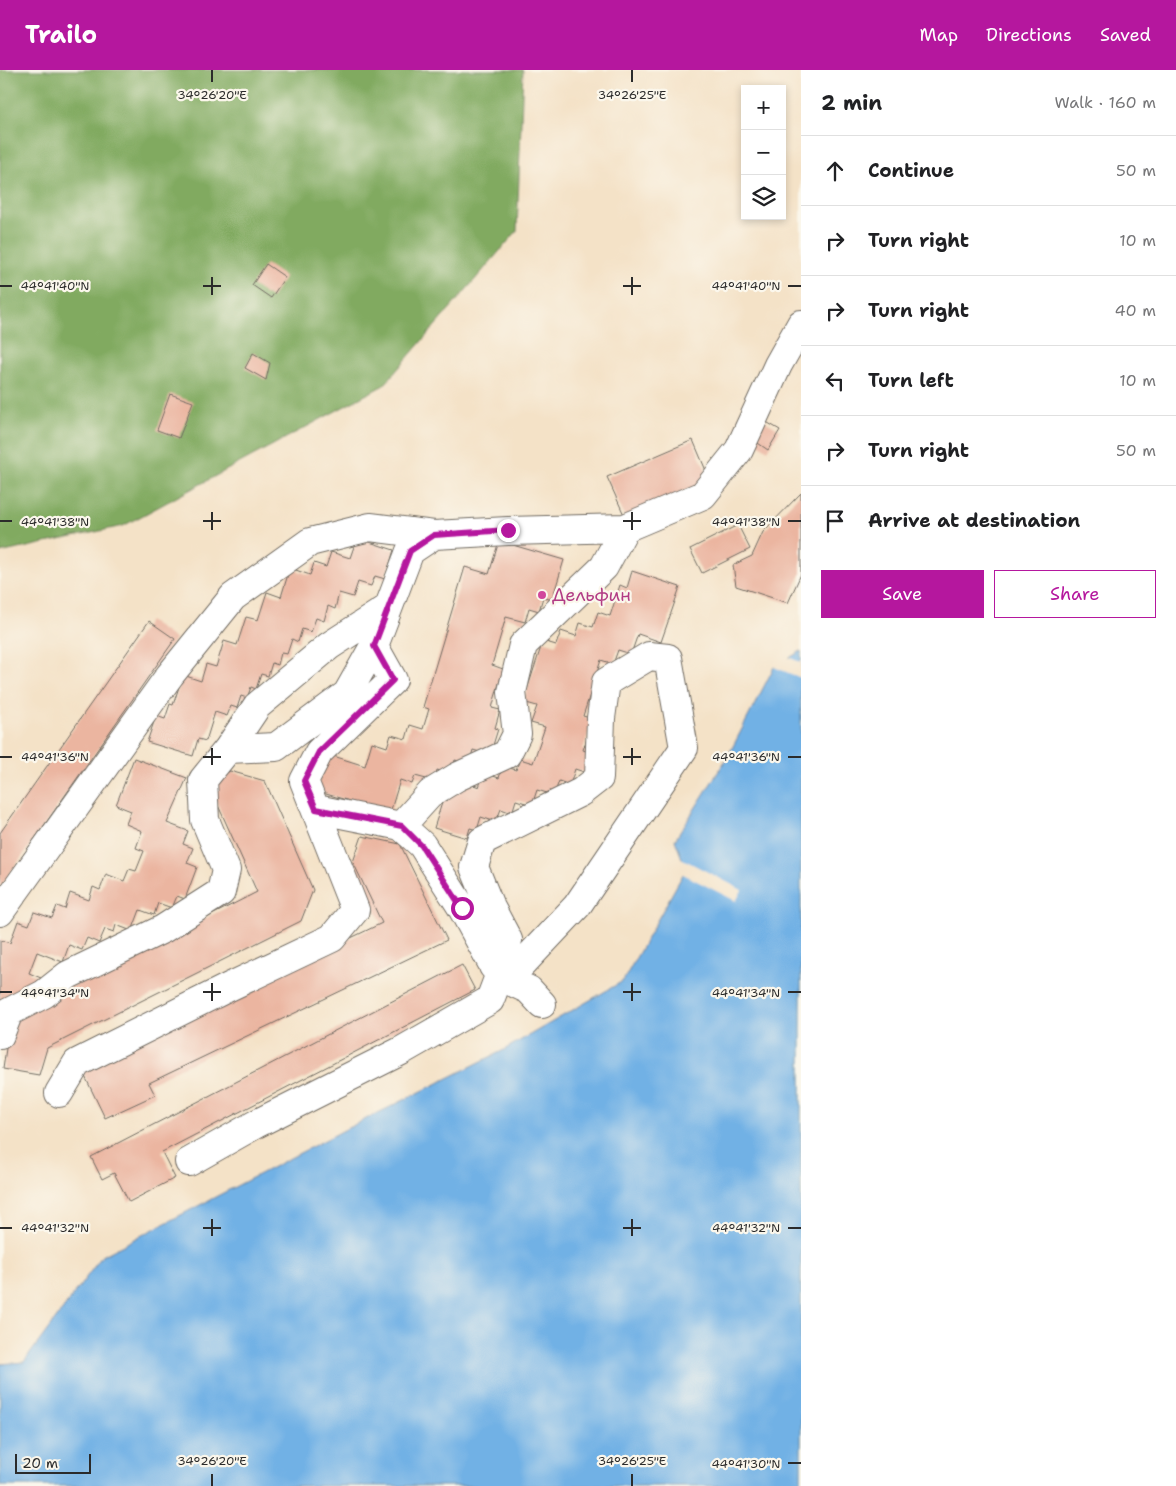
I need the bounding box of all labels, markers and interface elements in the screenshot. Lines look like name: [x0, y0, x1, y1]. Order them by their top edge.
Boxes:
text: Trailo: [25, 19, 97, 51]
text: Map: [920, 23, 958, 47]
text: Directions: [986, 23, 1072, 47]
text: Saved: [1100, 23, 1151, 47]
map controls: [741, 85, 786, 220]
button: +: [741, 85, 786, 130]
text: 34°26'20"E: [177, 87, 247, 103]
text: 34°26'25"E: [598, 87, 666, 103]
text: 2 min: [821, 89, 882, 117]
text: Walk · 160 m: [1055, 92, 1156, 113]
button: −: [741, 130, 786, 175]
icon: ahead: [821, 157, 849, 185]
text: Continue: [868, 158, 954, 183]
text: 50 m: [1116, 160, 1156, 181]
button: layers: [741, 175, 786, 220]
icon: right: [821, 227, 849, 255]
text: Turn right: [868, 228, 969, 253]
text: 10 m: [1119, 230, 1156, 251]
text: 44°41'40"N: [21, 278, 89, 294]
text: 44°41'40"N: [712, 278, 780, 294]
icon: right: [821, 297, 849, 325]
text: Turn right: [868, 298, 969, 323]
text: 40 m: [1114, 300, 1156, 321]
icon: left: [821, 367, 849, 395]
text: Turn left: [868, 368, 954, 393]
text: 10 m: [1119, 370, 1156, 391]
icon: right: [821, 437, 849, 465]
text: Turn right: [868, 438, 969, 463]
text: 50 m: [1116, 440, 1156, 461]
icon: arrive: [821, 507, 849, 535]
text: Arrive at destination: [868, 508, 1080, 533]
text: 44°41'38"N: [21, 514, 89, 530]
text: 44°41'38"N: [712, 514, 780, 530]
route end: [497, 519, 520, 542]
button: Save: [821, 570, 984, 618]
button: Share: [994, 570, 1156, 618]
place label: Дельфин: [552, 583, 631, 607]
marker: Дельфин: [536, 589, 548, 601]
text: 44°41'36"N: [21, 749, 89, 765]
text: 44°41'36"N: [712, 749, 780, 765]
route start: [451, 897, 474, 920]
text: 44°41'34"N: [21, 985, 89, 1001]
text: 44°41'34"N: [712, 985, 780, 1001]
text: 44°41'32"N: [21, 1220, 89, 1236]
text: 44°41'32"N: [712, 1220, 780, 1236]
scale bar: [15, 1451, 91, 1474]
text: 34°26'20"E: [177, 1453, 247, 1469]
text: 34°26'25"E: [598, 1453, 666, 1469]
text: 20 m: [22, 1454, 58, 1472]
text: 44°41'30"N: [712, 1456, 780, 1472]

